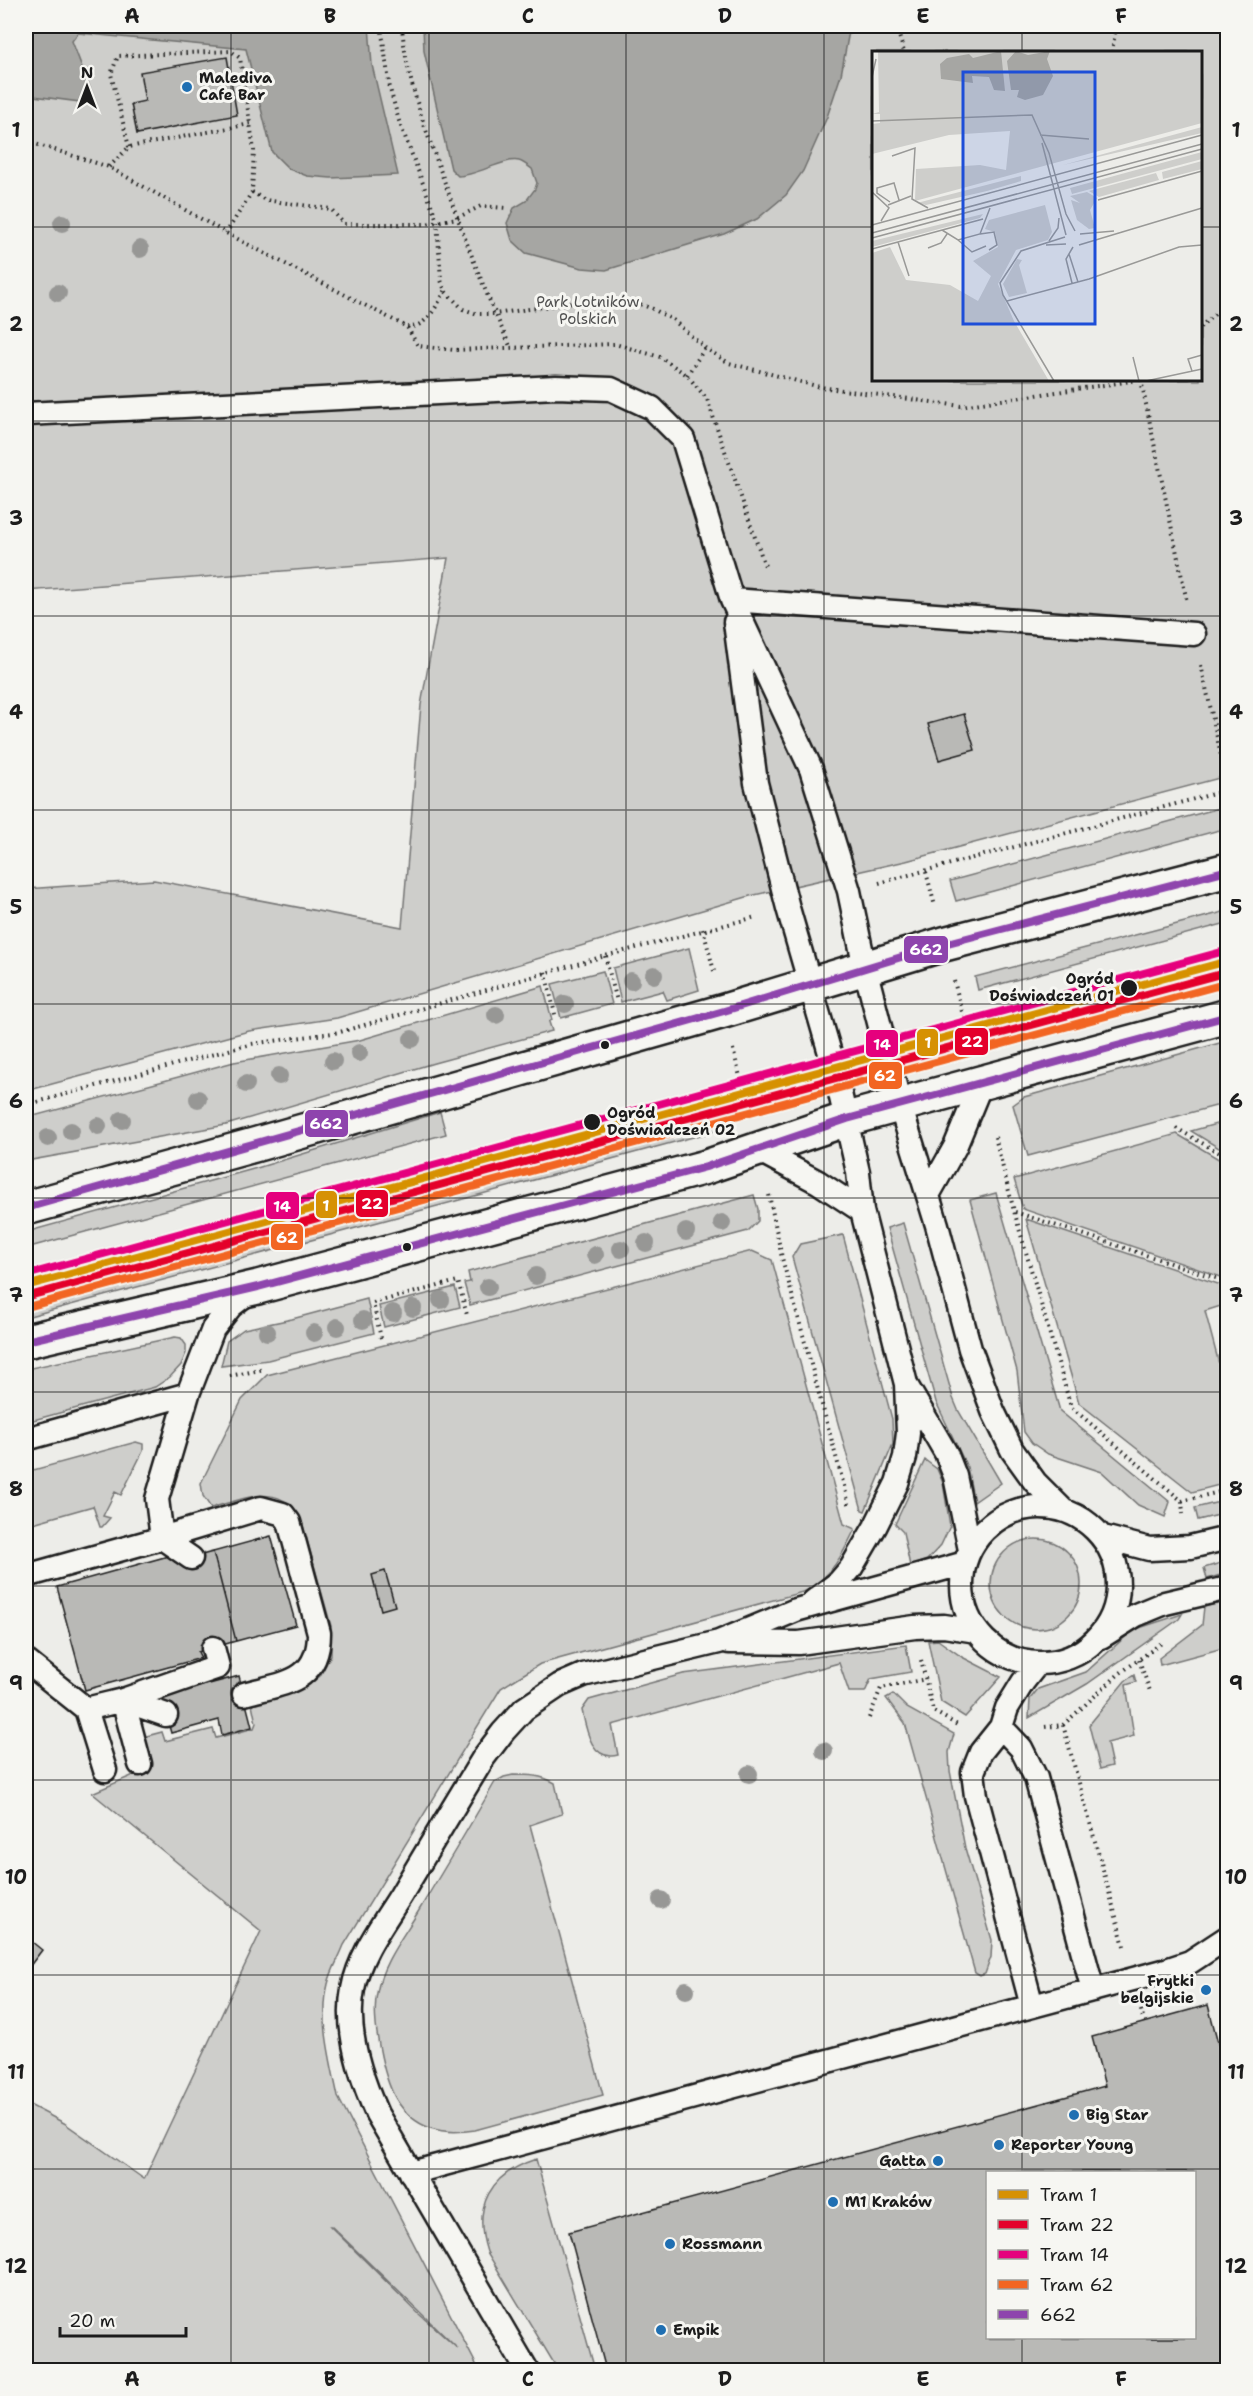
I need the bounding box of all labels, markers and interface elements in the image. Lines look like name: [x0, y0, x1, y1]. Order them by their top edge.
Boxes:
text: A: [124, 3, 140, 29]
text: B: [324, 3, 336, 29]
text: C: [522, 3, 534, 29]
text: D: [718, 3, 732, 29]
text: E: [916, 3, 930, 29]
text: F: [1115, 3, 1127, 29]
inset map: [872, 51, 1202, 381]
north arrow: [57, 57, 117, 117]
text: N: [81, 62, 93, 83]
place label: Malediva Cafe Bar: [199, 68, 273, 105]
marker: Malediva Cafe Bar: [180, 80, 194, 94]
text: 1: [11, 117, 21, 143]
text: 1: [1231, 117, 1241, 143]
park label: Park Lotników Polskich: [536, 292, 640, 329]
text: 2: [9, 311, 23, 337]
text: 2: [1229, 311, 1243, 337]
text: 3: [9, 505, 23, 531]
text: 3: [1229, 505, 1243, 531]
text: 4: [9, 699, 23, 725]
text: 4: [1229, 699, 1243, 725]
text: 5: [10, 894, 22, 920]
text: 5: [1230, 894, 1242, 920]
line badge: 662: [903, 935, 949, 964]
text: 662: [909, 939, 943, 960]
place label: Ogród Doświadczeń 01: [989, 969, 1114, 1006]
marker: Ogród Doświadczeń 01: [1119, 978, 1139, 998]
line badge: 22: [954, 1027, 989, 1056]
line badge: 1: [916, 1028, 939, 1057]
line badge: 14: [865, 1029, 899, 1058]
text: 22: [961, 1031, 983, 1052]
text: 1: [924, 1032, 932, 1053]
text: 14: [873, 1034, 891, 1055]
unlabelled marker: [599, 1039, 611, 1051]
line badge: 62: [868, 1061, 903, 1090]
text: 62: [874, 1065, 896, 1086]
text: 6: [9, 1088, 23, 1114]
text: 6: [1229, 1088, 1243, 1114]
place label: Ogród Doświadczeń 02: [607, 1103, 736, 1140]
line badge: 662: [304, 1109, 349, 1138]
marker: Ogród Doświadczeń 02: [582, 1112, 602, 1132]
text: 662: [309, 1113, 343, 1134]
line badge: 22: [355, 1189, 389, 1218]
line badge: 1: [315, 1190, 338, 1219]
line badge: 14: [265, 1191, 300, 1220]
text: 22: [361, 1193, 383, 1214]
text: 1: [322, 1195, 330, 1216]
text: 14: [273, 1196, 291, 1217]
line badge: 62: [270, 1223, 304, 1251]
text: 62: [276, 1227, 298, 1248]
unlabelled marker: [401, 1241, 413, 1253]
text: 7: [9, 1282, 23, 1308]
text: 7: [1229, 1282, 1243, 1308]
text: 8: [9, 1476, 23, 1502]
text: 8: [1229, 1476, 1243, 1502]
text: 9: [9, 1670, 23, 1696]
text: 9: [1229, 1670, 1243, 1696]
text: 10: [5, 1864, 27, 1890]
text: 10: [1225, 1864, 1247, 1890]
place label: Frytki belgijskie: [1121, 1971, 1194, 2008]
marker: Frytki belgijskie: [1199, 1983, 1213, 1997]
text: 11: [7, 2059, 25, 2085]
text: 11: [1227, 2059, 1245, 2085]
place label: Big Star: [1086, 2105, 1149, 2125]
marker: Big Star: [1067, 2108, 1081, 2122]
place label: Reporter Young: [1011, 2135, 1134, 2155]
marker: Reporter Young: [992, 2138, 1006, 2152]
place label: Gatta: [879, 2151, 927, 2171]
marker: Gatta: [931, 2154, 945, 2168]
legend: [986, 2171, 1196, 2339]
text: Tram 1: [1040, 2183, 1097, 2207]
place label: M1 Kraków: [845, 2192, 932, 2212]
marker: M1 Kraków: [826, 2195, 840, 2209]
text: Tram 22: [1040, 2213, 1114, 2237]
place label: Rossmann: [682, 2234, 762, 2254]
marker: Rossmann: [663, 2237, 677, 2251]
text: Tram 14: [1040, 2243, 1109, 2267]
text: 12: [5, 2253, 27, 2279]
text: 12: [1225, 2253, 1247, 2279]
text: Tram 62: [1040, 2273, 1114, 2297]
scale bar: [60, 2300, 186, 2338]
text: 662: [1040, 2303, 1076, 2327]
text: 20 m: [69, 2309, 115, 2333]
place label: Empik: [673, 2320, 720, 2340]
marker: Empik: [654, 2323, 668, 2337]
text: A: [124, 2366, 140, 2392]
text: B: [324, 2366, 336, 2392]
text: C: [522, 2366, 534, 2392]
text: D: [718, 2366, 732, 2392]
text: E: [916, 2366, 930, 2392]
text: F: [1115, 2366, 1127, 2392]

